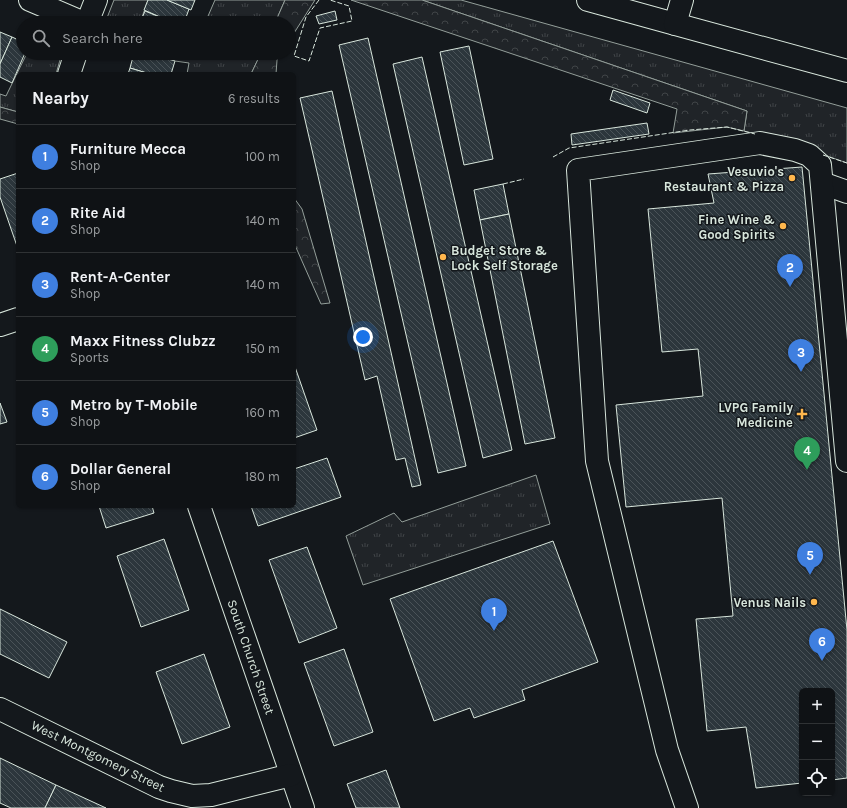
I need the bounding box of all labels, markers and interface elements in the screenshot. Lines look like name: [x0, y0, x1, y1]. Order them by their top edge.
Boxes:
search box: [16, 16, 296, 60]
icon: search: [30, 27, 52, 49]
text: Search here: [62, 29, 143, 47]
text: Nearby: [32, 88, 89, 108]
text: 6 results: [228, 91, 280, 106]
text: Furniture Mecca: [70, 140, 186, 158]
text: 1: [43, 149, 47, 164]
text: 100 m: [245, 149, 280, 164]
text: Shop: [70, 158, 100, 173]
place label: Vesuvio's Restaurant & Pizza: [664, 164, 784, 194]
marker: Vesuvio's Restaurant & Pizza: [787, 173, 797, 183]
text: Rite Aid: [70, 204, 126, 222]
place label: Fine Wine & Good Spirits: [698, 212, 775, 242]
text: 2: [41, 213, 49, 228]
text: 140 m: [245, 213, 280, 228]
marker: Fine Wine & Good Spirits: [778, 221, 788, 231]
text: Shop: [70, 222, 100, 237]
place label: Budget Store & Lock Self Storage: [451, 243, 558, 273]
marker: Budget Store & Lock Self Storage: [438, 252, 448, 262]
pin: 2: [777, 254, 803, 287]
text: Rent-A-Center: [70, 268, 170, 286]
text: 3: [41, 277, 49, 292]
text: 140 m: [245, 277, 280, 292]
text: Shop: [70, 286, 100, 301]
your location: [353, 327, 373, 347]
text: Maxx Fitness Clubzz: [70, 332, 216, 350]
pin: 3: [788, 339, 814, 372]
text: 4: [41, 341, 49, 356]
text: 150 m: [245, 341, 280, 356]
text: Sports: [70, 350, 109, 365]
text: Metro by T-Mobile: [70, 396, 198, 414]
place label: LVPG Family Medicine: [718, 400, 793, 430]
text: 5: [41, 405, 49, 420]
text: 160 m: [245, 405, 280, 420]
marker: LVPG Family Medicine: [796, 408, 808, 420]
text: Shop: [70, 414, 100, 429]
pin: 4: [794, 437, 820, 470]
text: Dollar General: [70, 460, 171, 478]
text: 6: [41, 469, 49, 484]
text: 180 m: [245, 469, 280, 484]
text: Shop: [70, 478, 100, 493]
pin: 5: [797, 542, 823, 575]
place label: Venus Nails: [733, 595, 806, 610]
marker: Venus Nails: [809, 597, 819, 607]
street label: South Church Street: [224, 598, 278, 716]
pin: 1: [481, 598, 507, 631]
pin: 6: [809, 628, 835, 661]
map controls: [799, 688, 835, 796]
button: +: [799, 688, 835, 724]
street label: West Montgomery Street: [29, 717, 167, 795]
button: −: [799, 724, 835, 760]
button: locate: [799, 760, 835, 796]

